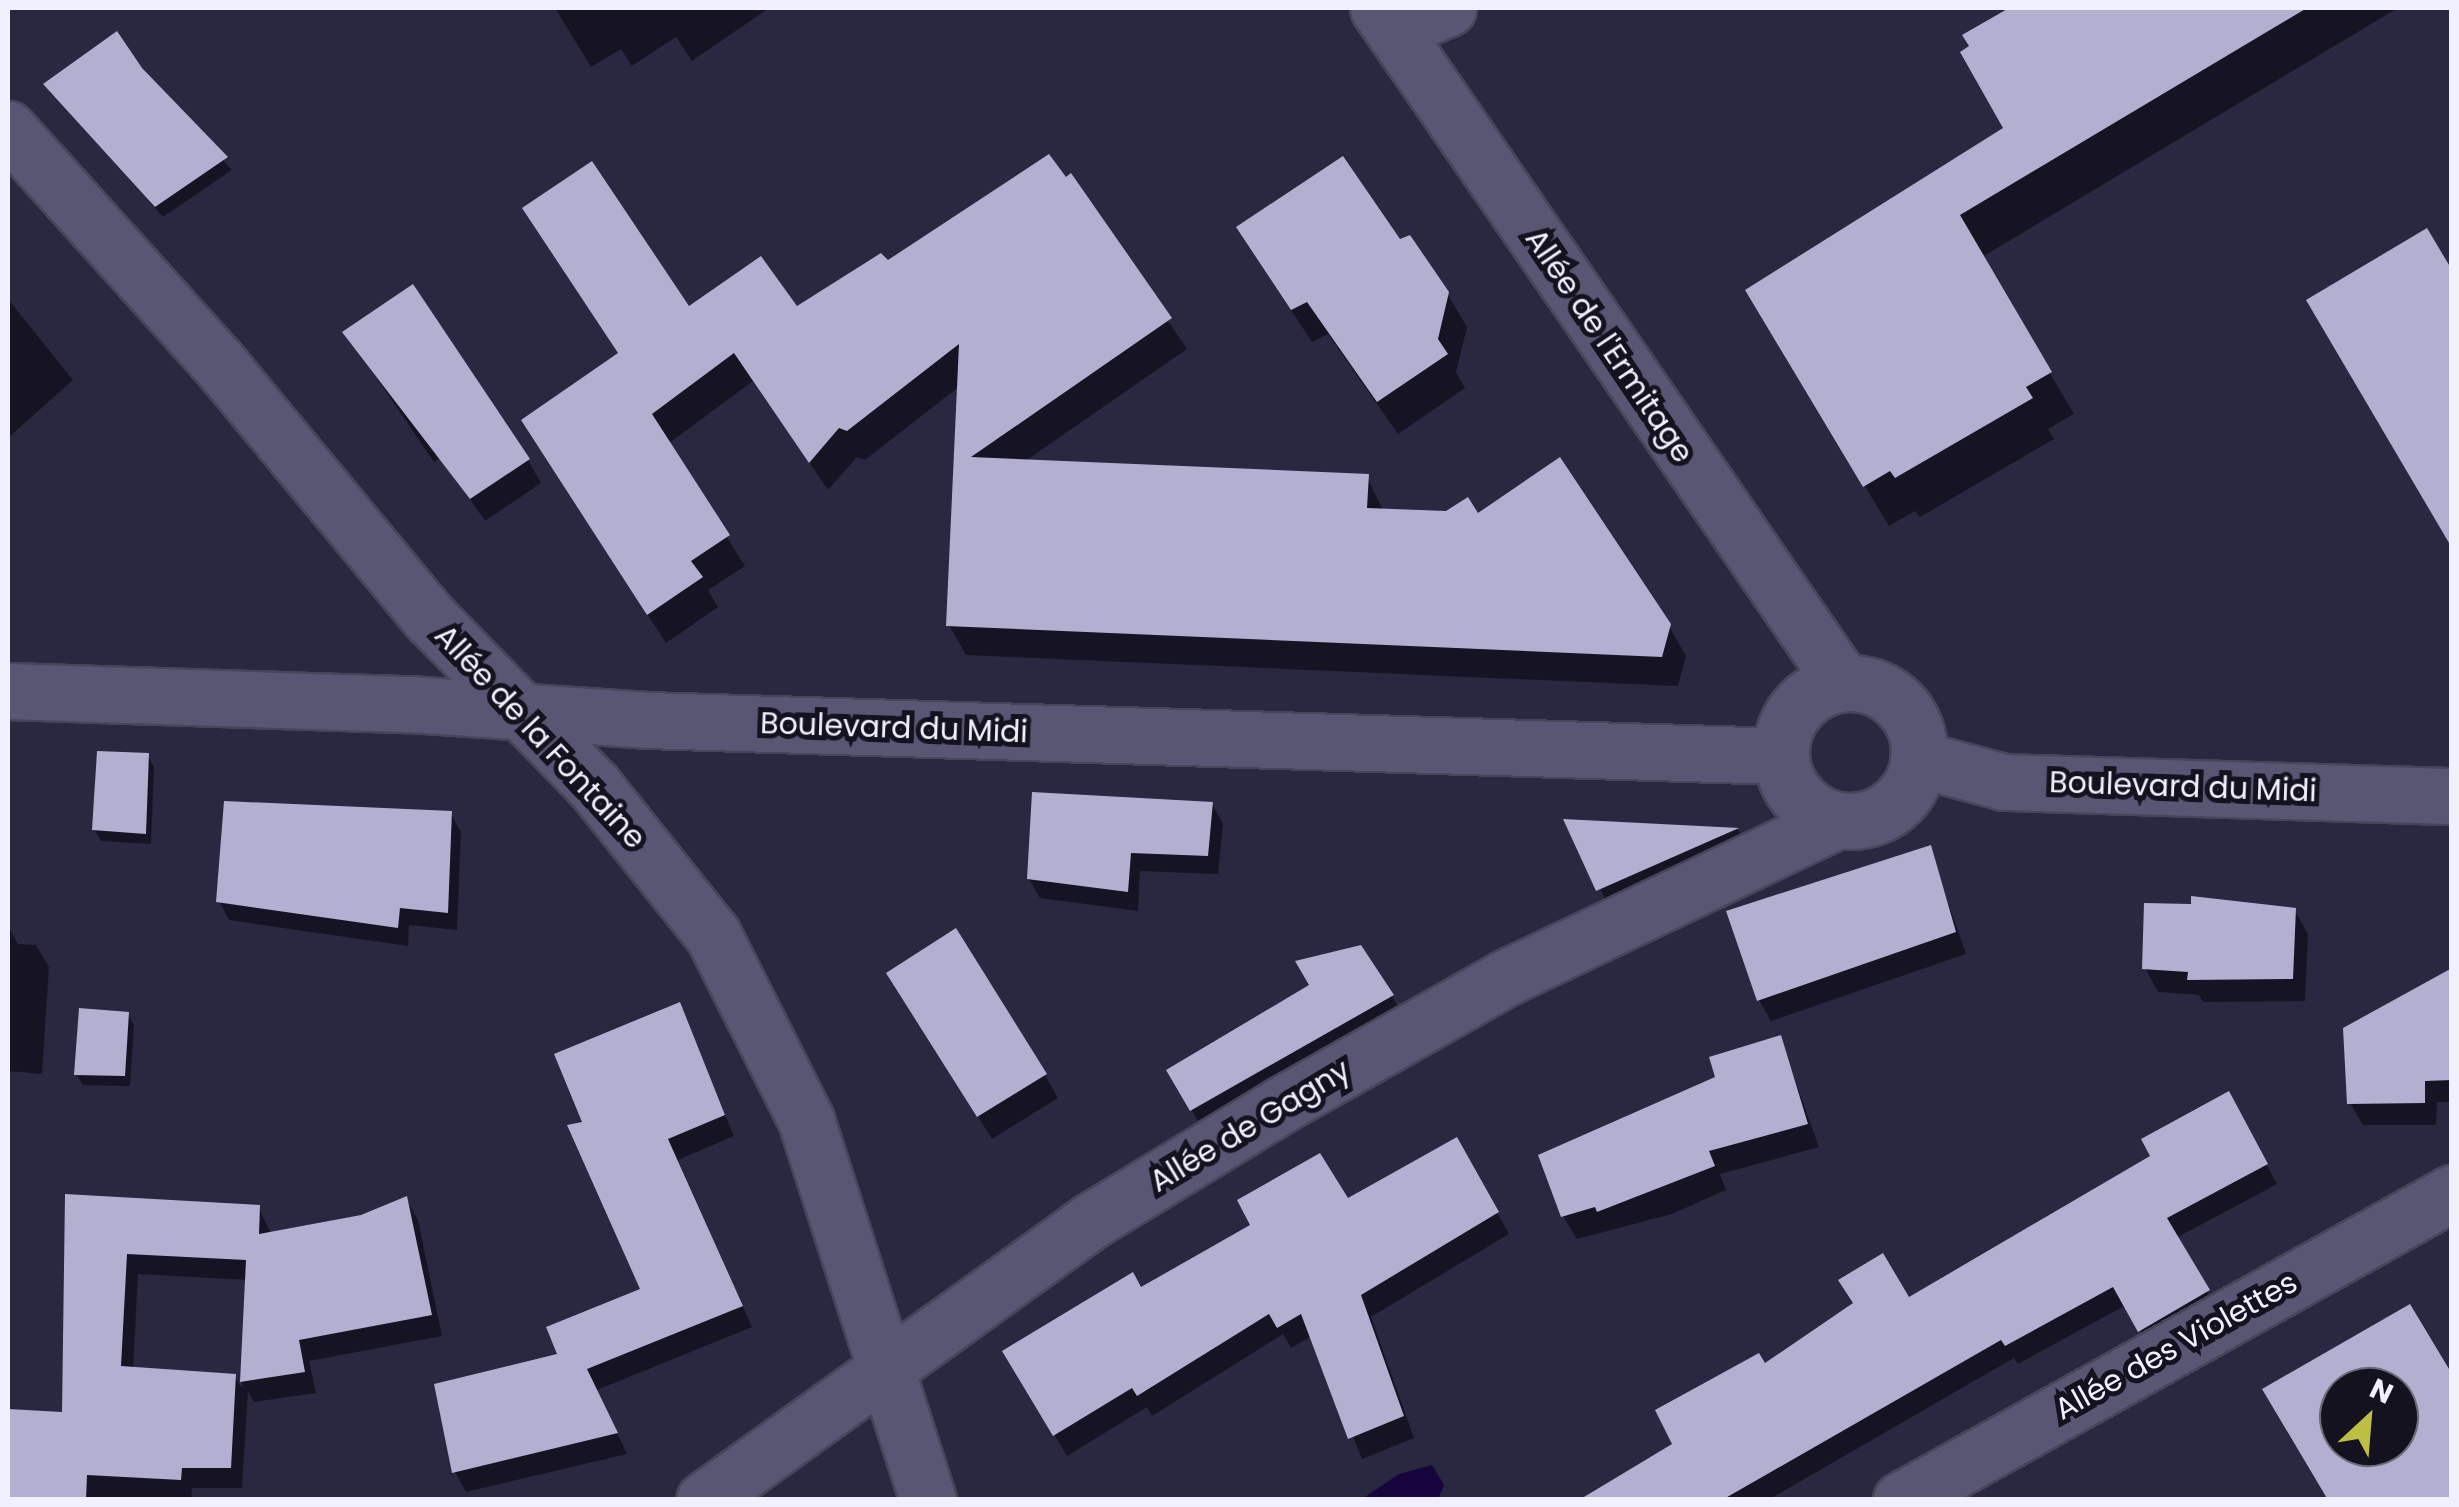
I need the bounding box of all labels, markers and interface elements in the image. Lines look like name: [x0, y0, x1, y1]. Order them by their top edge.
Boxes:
street label: Allée de l'Ermitage: [1517, 222, 1701, 470]
street label: Allée de la Fontaine: [427, 618, 653, 856]
street label: Boulevard du Midi: [760, 705, 1028, 751]
street label: Boulevard du Midi: [2049, 764, 2317, 810]
street label: Allée de Gagny: [1143, 1052, 1357, 1200]
street label: Allée des Violettes: [2048, 1264, 2304, 1428]
north arrow: [2319, 1367, 2419, 1467]
text: N: [2363, 1369, 2400, 1414]

